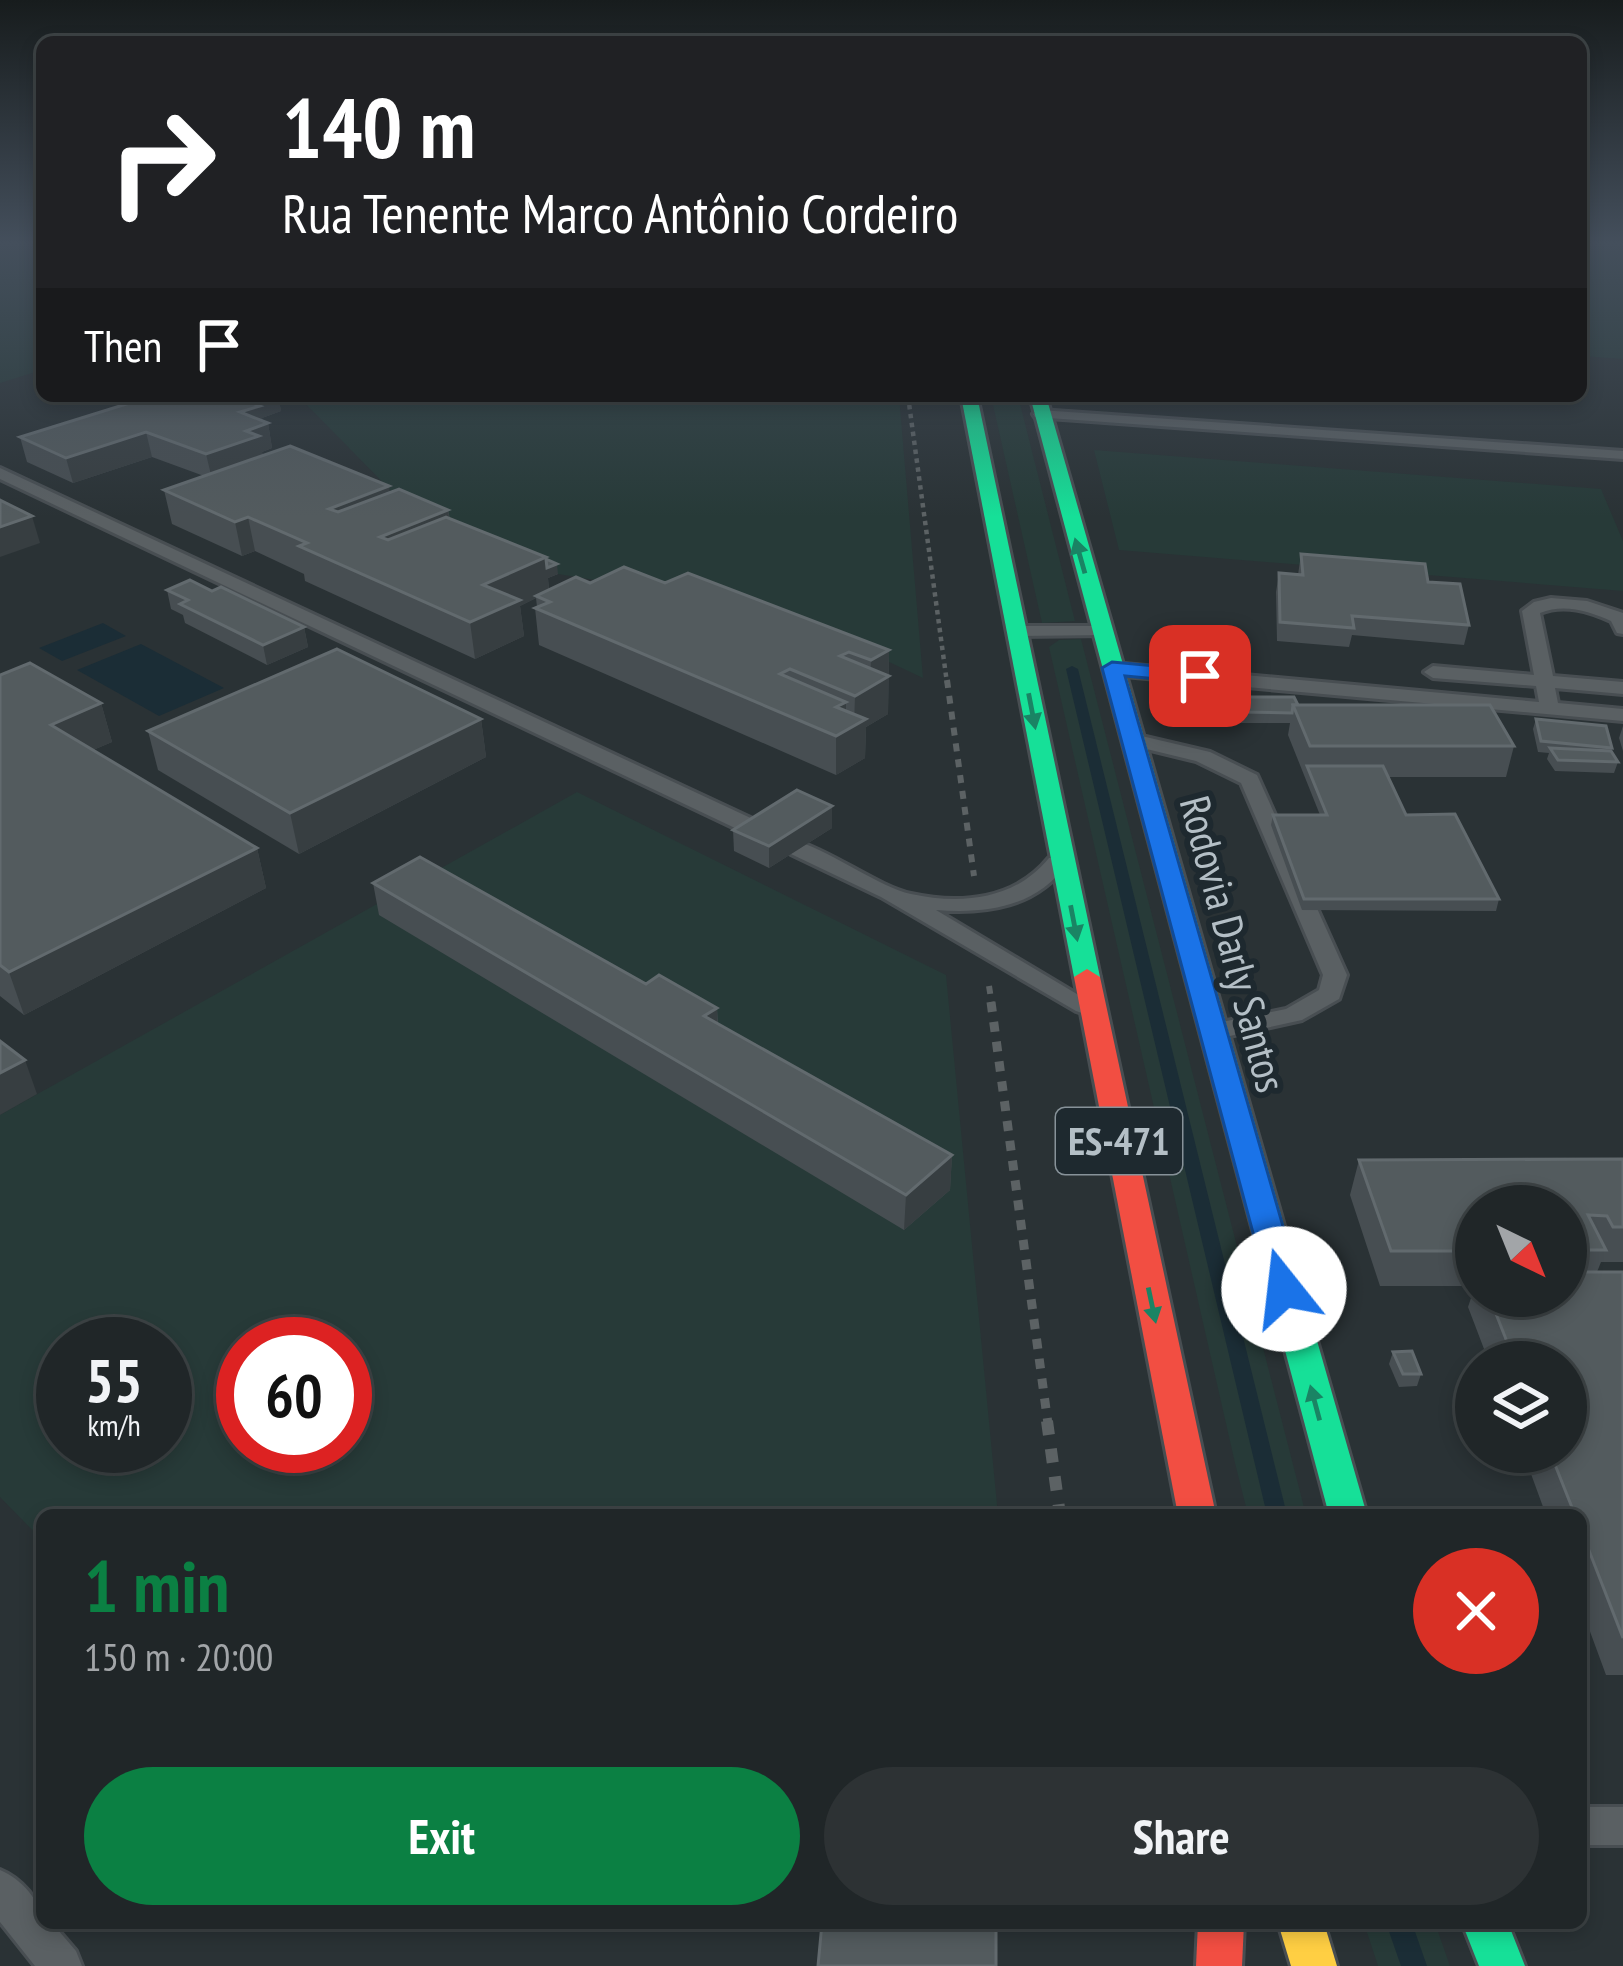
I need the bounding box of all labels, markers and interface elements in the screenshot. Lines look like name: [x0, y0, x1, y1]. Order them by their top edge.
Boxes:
text: 140 m: [282, 72, 475, 181]
icon: right: [84, 84, 240, 240]
text: Rua Tenente Marco Antônio Cordeiro: [282, 178, 958, 248]
icon: arrive: [186, 312, 252, 378]
text: Then: [84, 316, 162, 374]
one-way arrow: [1070, 537, 1088, 574]
pin: [1149, 625, 1251, 727]
icon: arrive: [1167, 643, 1233, 709]
one-way arrow: [1023, 693, 1042, 731]
street label: Rodovia Darly Santos: [1168, 790, 1299, 1098]
one-way arrow: [1066, 905, 1085, 943]
road number: ES-471: [1056, 1108, 1182, 1174]
north arrow: [1455, 1185, 1587, 1317]
map controls: [1455, 1185, 1587, 1473]
position arrow: [1221, 1226, 1347, 1352]
one-way arrow: [1144, 1287, 1163, 1325]
speed limit sign: 60: [216, 1317, 372, 1473]
text: 55: [85, 1341, 143, 1419]
button: layers: [1455, 1341, 1587, 1473]
one-way arrow: [1305, 1384, 1324, 1421]
text: km/h: [87, 1405, 141, 1444]
text: 1 min: [84, 1539, 229, 1632]
button: close: [1413, 1548, 1539, 1674]
text: 150 m · 20:00: [84, 1631, 273, 1682]
button: Exit: [84, 1767, 800, 1905]
button: Share: [824, 1767, 1539, 1905]

